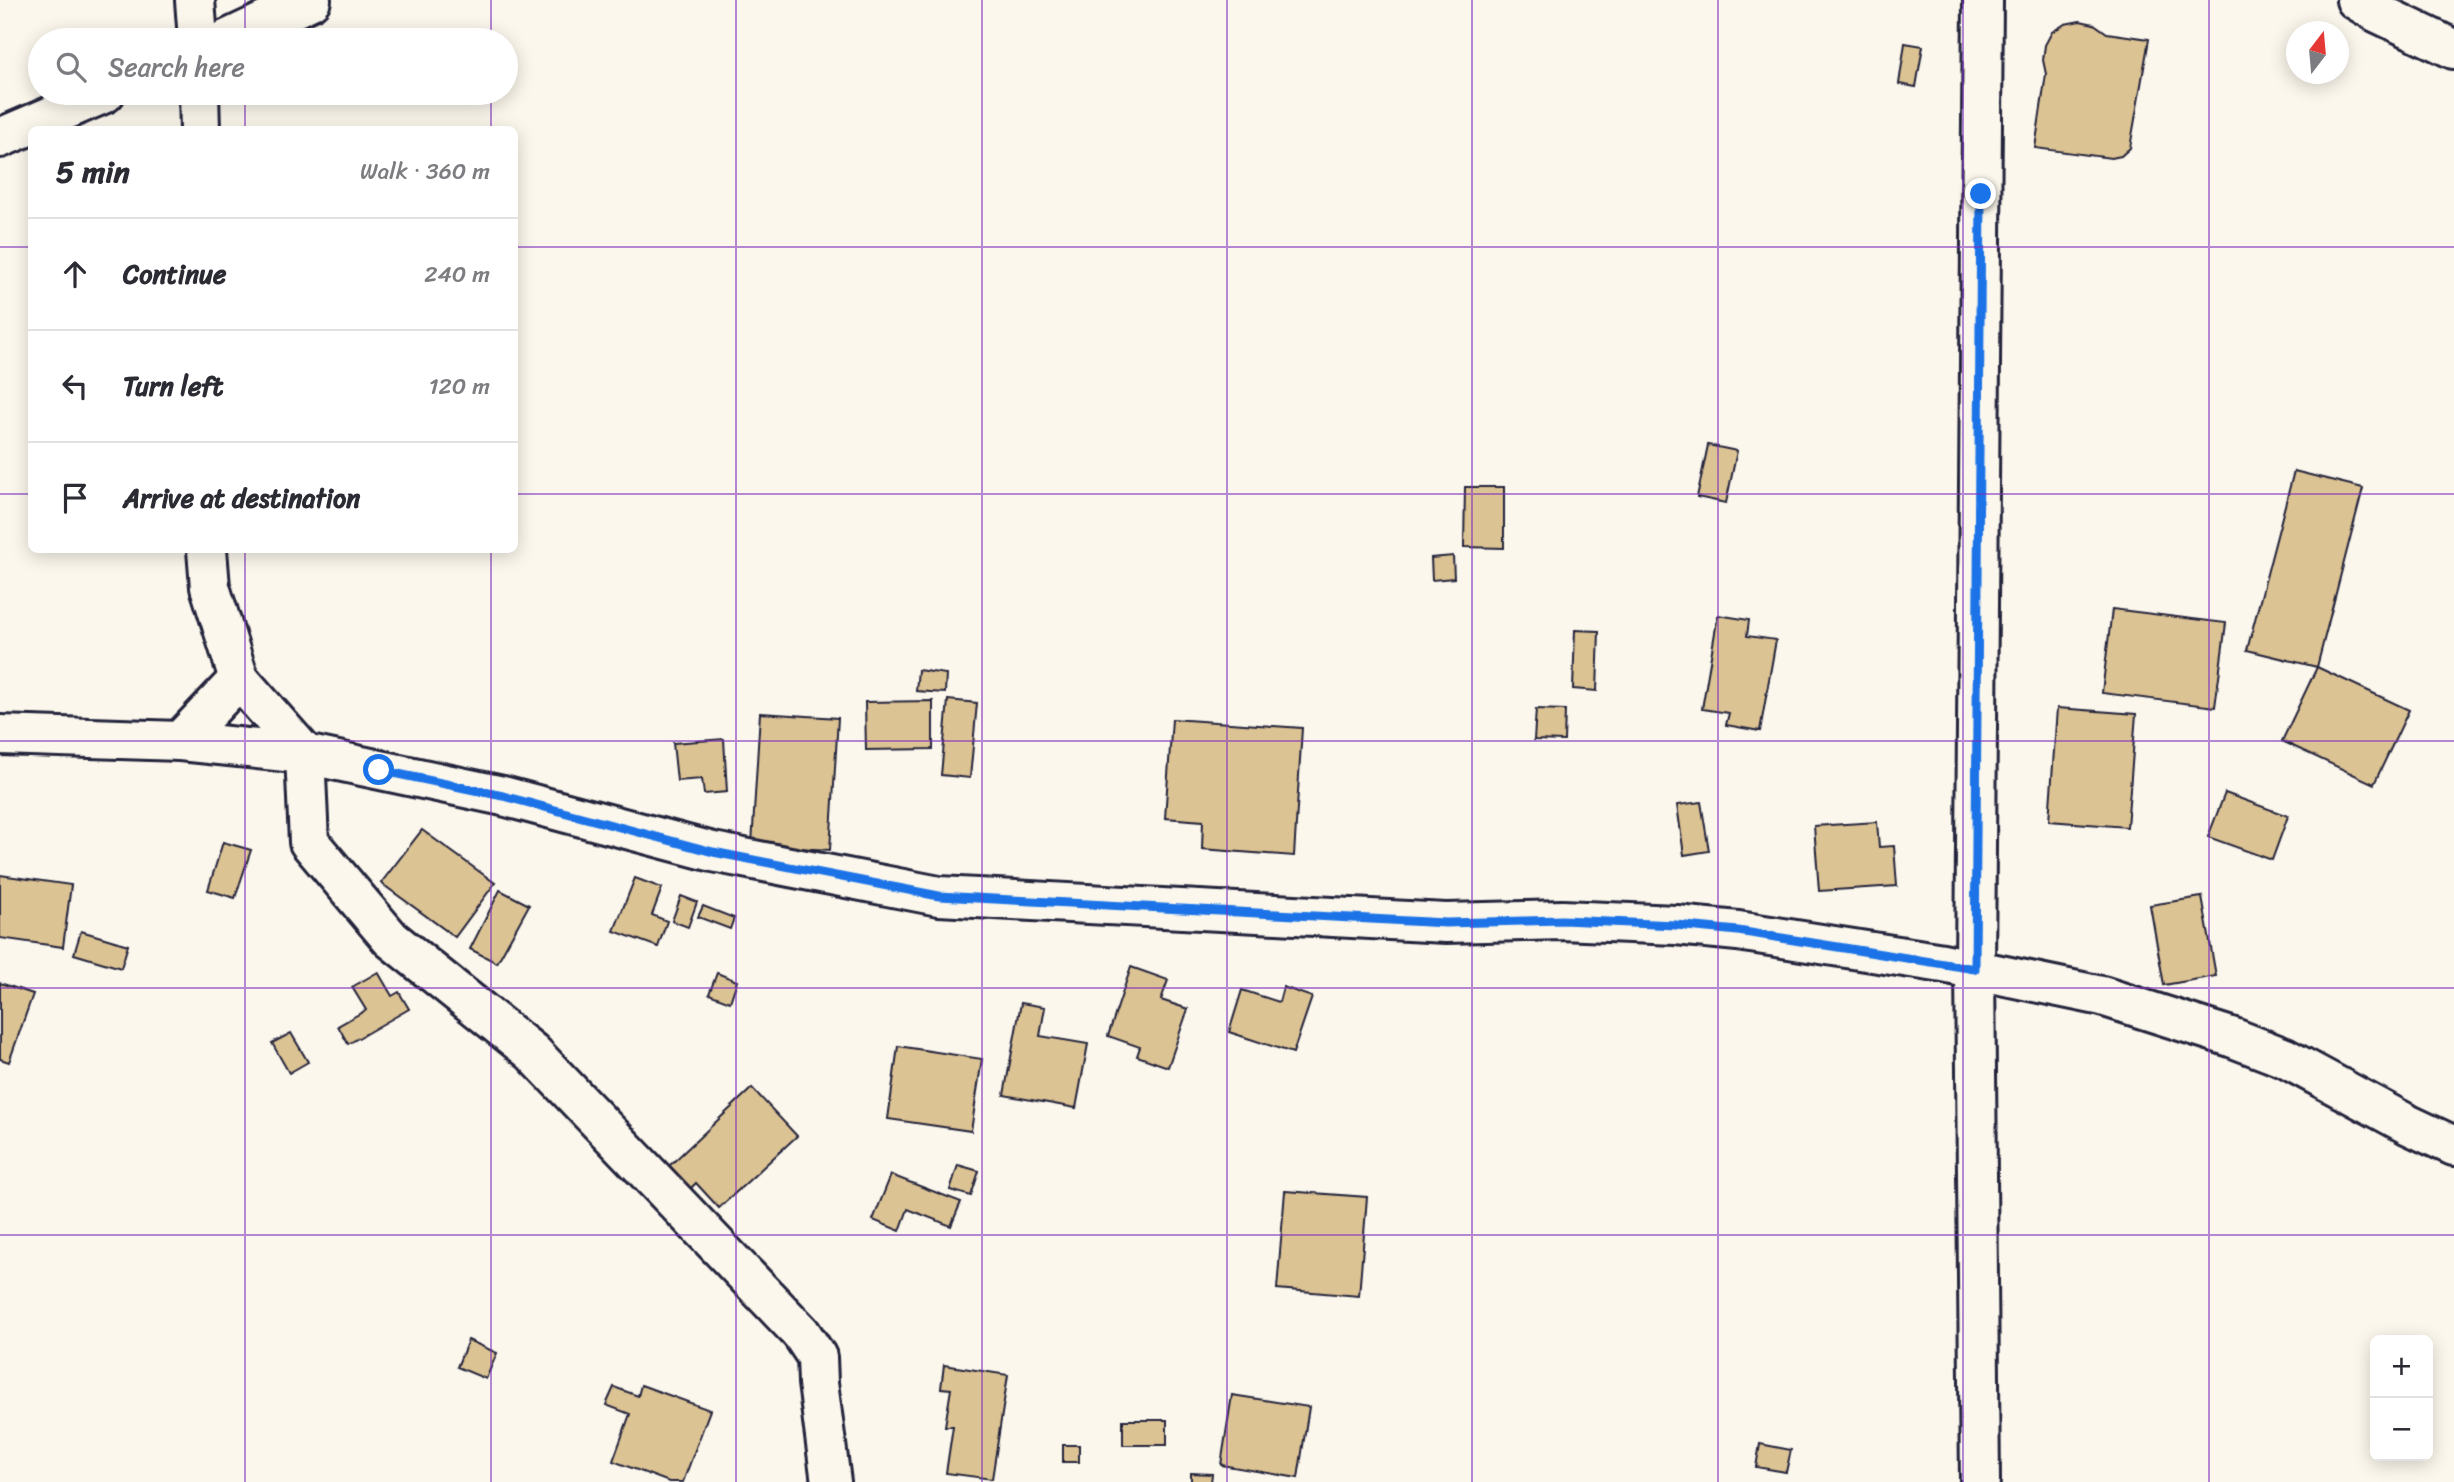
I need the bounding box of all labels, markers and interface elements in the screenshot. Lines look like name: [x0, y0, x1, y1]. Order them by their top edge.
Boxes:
north arrow: [2286, 21, 2349, 84]
search box: [28, 28, 518, 105]
text: Search here: [108, 44, 245, 90]
icon: search: [52, 48, 90, 86]
text: 5 min: [56, 145, 130, 199]
text: Walk · 360 m: [360, 151, 490, 192]
route end: [1965, 178, 1996, 209]
text: Continue: [123, 251, 226, 297]
text: 240 m: [424, 254, 490, 295]
icon: ahead: [56, 255, 94, 293]
text: Turn left: [123, 363, 223, 409]
text: 120 m: [429, 366, 490, 407]
icon: left: [56, 367, 94, 405]
text: Arrive at destination: [123, 475, 360, 521]
icon: arrive: [56, 479, 94, 517]
route start: [363, 754, 394, 785]
map controls: [2370, 1335, 2433, 1461]
button: +: [2370, 1335, 2433, 1398]
button: −: [2370, 1398, 2433, 1461]

